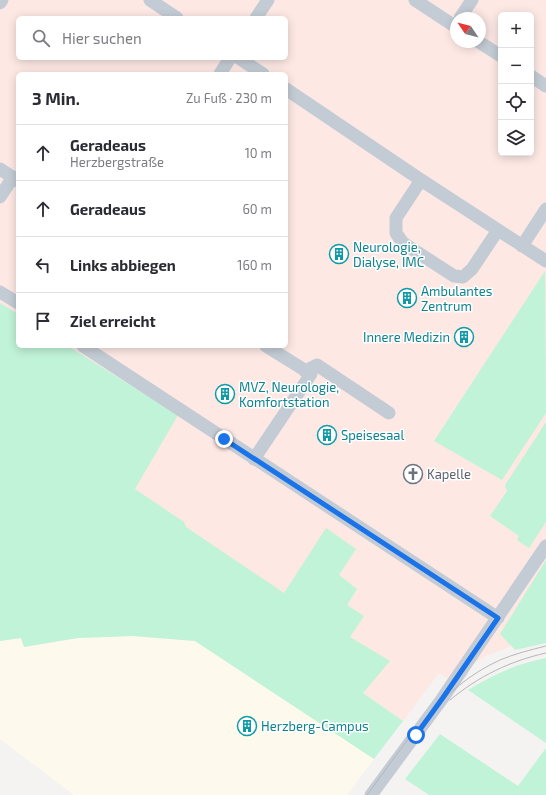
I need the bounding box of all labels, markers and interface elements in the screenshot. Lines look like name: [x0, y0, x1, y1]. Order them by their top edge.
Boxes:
north arrow: [450, 12, 486, 48]
map controls: [498, 12, 534, 156]
button: +: [498, 12, 534, 48]
search box: [16, 16, 288, 60]
icon: search: [30, 27, 52, 49]
text: Hier suchen: [62, 29, 142, 47]
button: −: [498, 48, 534, 84]
button: locate: [498, 84, 534, 120]
text: 3 Min.: [32, 88, 80, 108]
text: Zu Fuß · 230 m: [186, 90, 272, 106]
button: layers: [498, 120, 534, 156]
text: Geradeaus: [70, 136, 146, 154]
icon: ahead: [32, 142, 54, 164]
text: 10 m: [245, 145, 272, 161]
text: Herzbergstraße: [70, 154, 164, 170]
icon: ahead: [32, 198, 54, 220]
text: Geradeaus: [70, 200, 146, 218]
text: 60 m: [242, 201, 272, 217]
place label: Neurologie, Dialyse, IMC: [353, 239, 424, 270]
building icon: Neurologie, Dialyse, IMC: [328, 243, 350, 265]
icon: left: [32, 254, 54, 276]
text: Links abbiegen: [70, 256, 176, 274]
text: 160 m: [237, 257, 272, 273]
place label: Ambulantes Zentrum: [421, 283, 492, 314]
building icon: Ambulantes Zentrum: [396, 287, 418, 309]
icon: arrive: [32, 310, 54, 332]
text: Ziel erreicht: [70, 312, 156, 330]
building icon: Innere Medizin: [453, 326, 475, 348]
place label: Innere Medizin: [363, 329, 450, 345]
place label: MVZ, Neurologie, Komfortstation: [239, 379, 339, 410]
building icon: MVZ, Neurologie, Komfortstation: [214, 383, 236, 405]
building icon: Speisesaal: [316, 424, 338, 446]
place label: Speisesaal: [341, 427, 405, 443]
route end: [215, 430, 233, 448]
church icon: Kapelle: [402, 463, 424, 485]
place label: Kapelle: [427, 466, 471, 482]
building icon: Herzberg-Campus: [236, 715, 258, 737]
place label: Herzberg-Campus: [261, 718, 369, 734]
route start: [407, 726, 425, 744]

